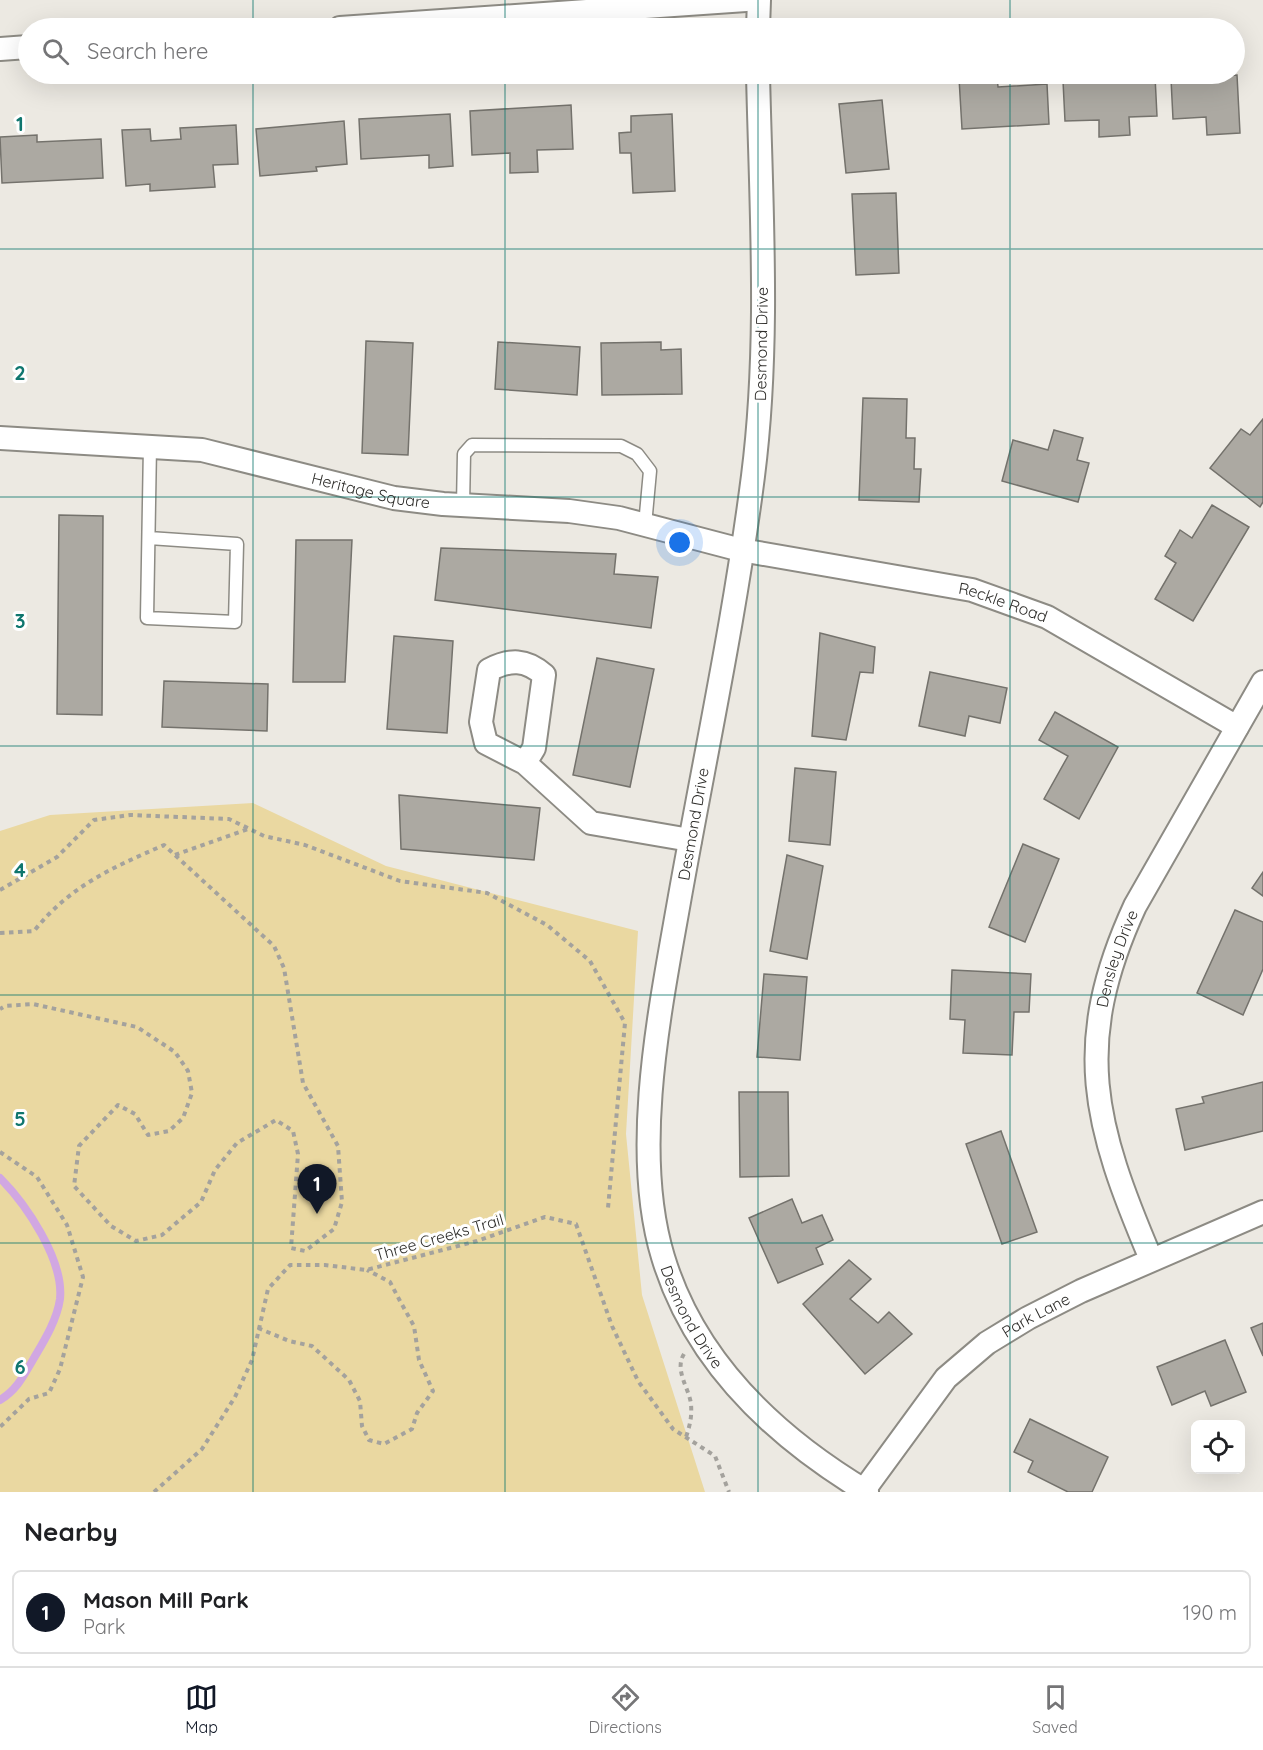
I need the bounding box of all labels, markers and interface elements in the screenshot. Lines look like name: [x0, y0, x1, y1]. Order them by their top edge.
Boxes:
search box: [18, 18, 1245, 84]
icon: search: [39, 35, 72, 68]
text: Search here: [87, 37, 208, 65]
text: 1: [16, 111, 24, 136]
street label: Desmond Drive: [750, 287, 772, 401]
text: 2: [14, 360, 26, 385]
street label: Heritage Square: [309, 468, 431, 512]
your location: [665, 528, 694, 557]
street label: Reckle Road: [957, 578, 1050, 626]
text: 3: [15, 608, 25, 633]
street label: Desmond Drive: [673, 766, 713, 882]
text: 4: [14, 857, 26, 882]
street label: Densley Drive: [1091, 906, 1142, 1009]
text: 5: [14, 1106, 26, 1131]
pin: 1: [298, 1164, 336, 1214]
street label: Three Creeks Trail: [372, 1209, 506, 1265]
street label: Desmond Drive: [656, 1263, 728, 1372]
street label: Park Lane: [998, 1288, 1073, 1342]
text: 6: [14, 1354, 26, 1379]
map controls: [1191, 1420, 1245, 1474]
button: locate: [1191, 1420, 1245, 1474]
text: Nearby: [24, 1515, 118, 1548]
text: Mason Mill Park: [83, 1586, 249, 1614]
text: 1: [42, 1600, 49, 1625]
text: 190 m: [1183, 1600, 1237, 1625]
text: Park: [83, 1614, 125, 1639]
tab: Map: [185, 1681, 218, 1737]
tab: Directions: [589, 1681, 662, 1737]
tab: Saved: [1032, 1681, 1078, 1737]

